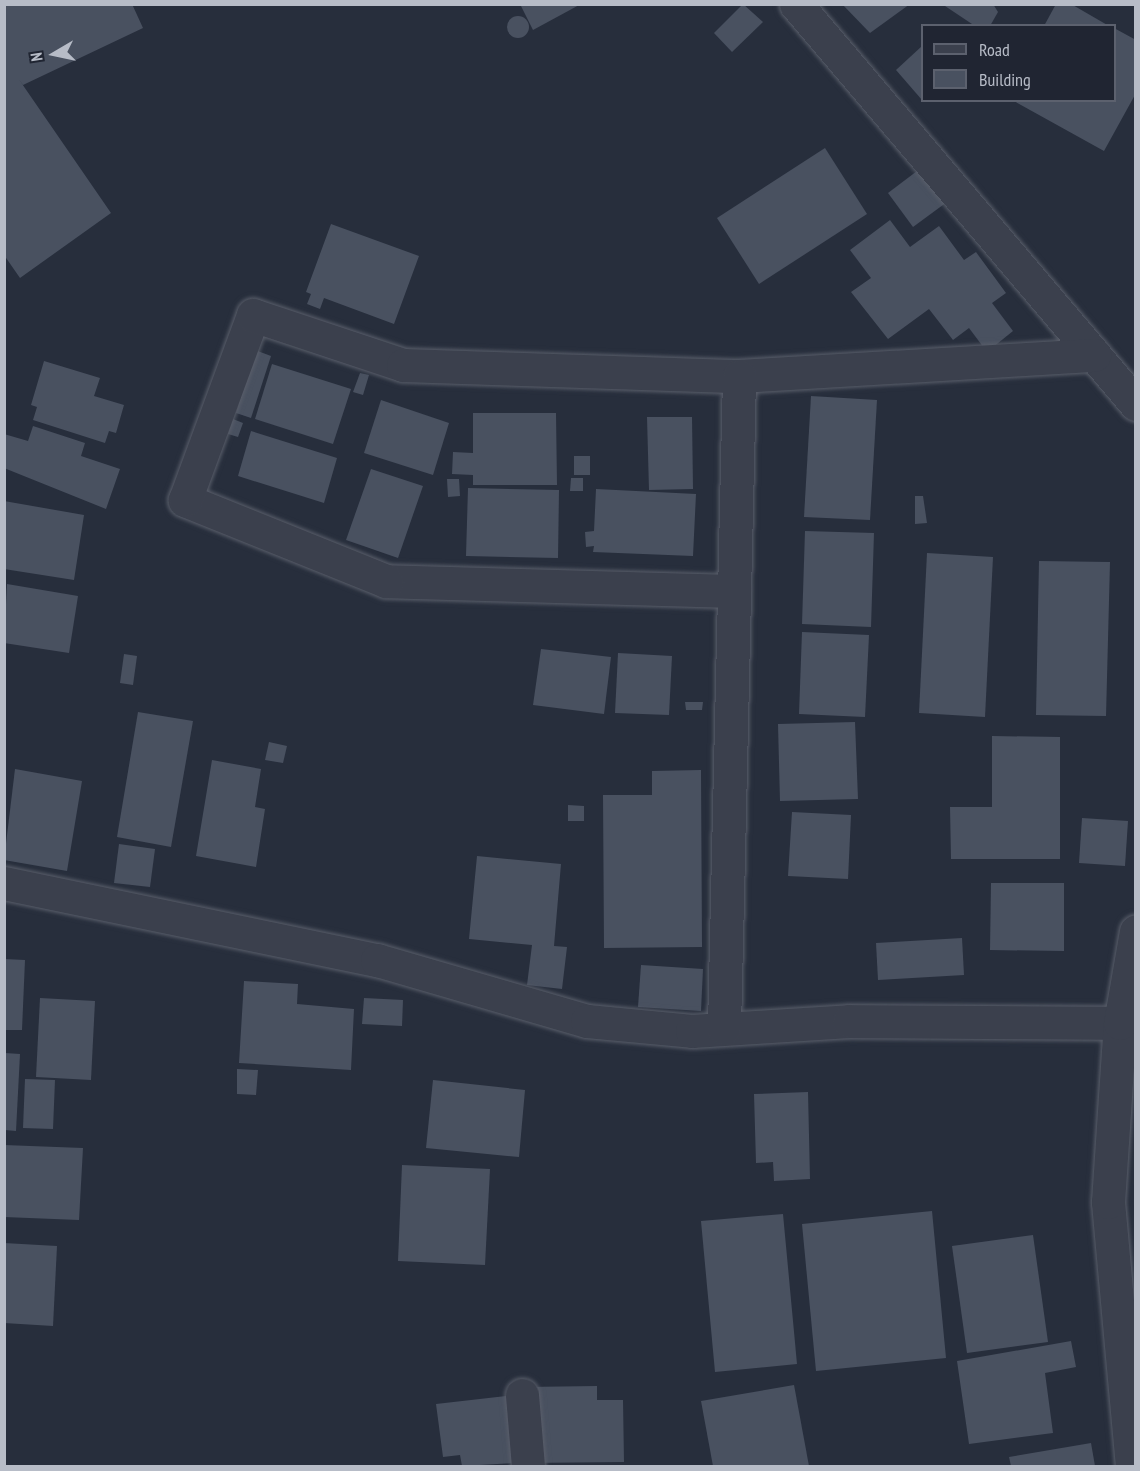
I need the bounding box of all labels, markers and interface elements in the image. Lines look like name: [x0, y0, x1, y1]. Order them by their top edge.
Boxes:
north arrow: [24, 24, 84, 84]
legend: [921, 24, 1116, 102]
text: Road: [979, 38, 1010, 61]
text: N: [26, 51, 47, 63]
text: Building: [979, 68, 1031, 91]

